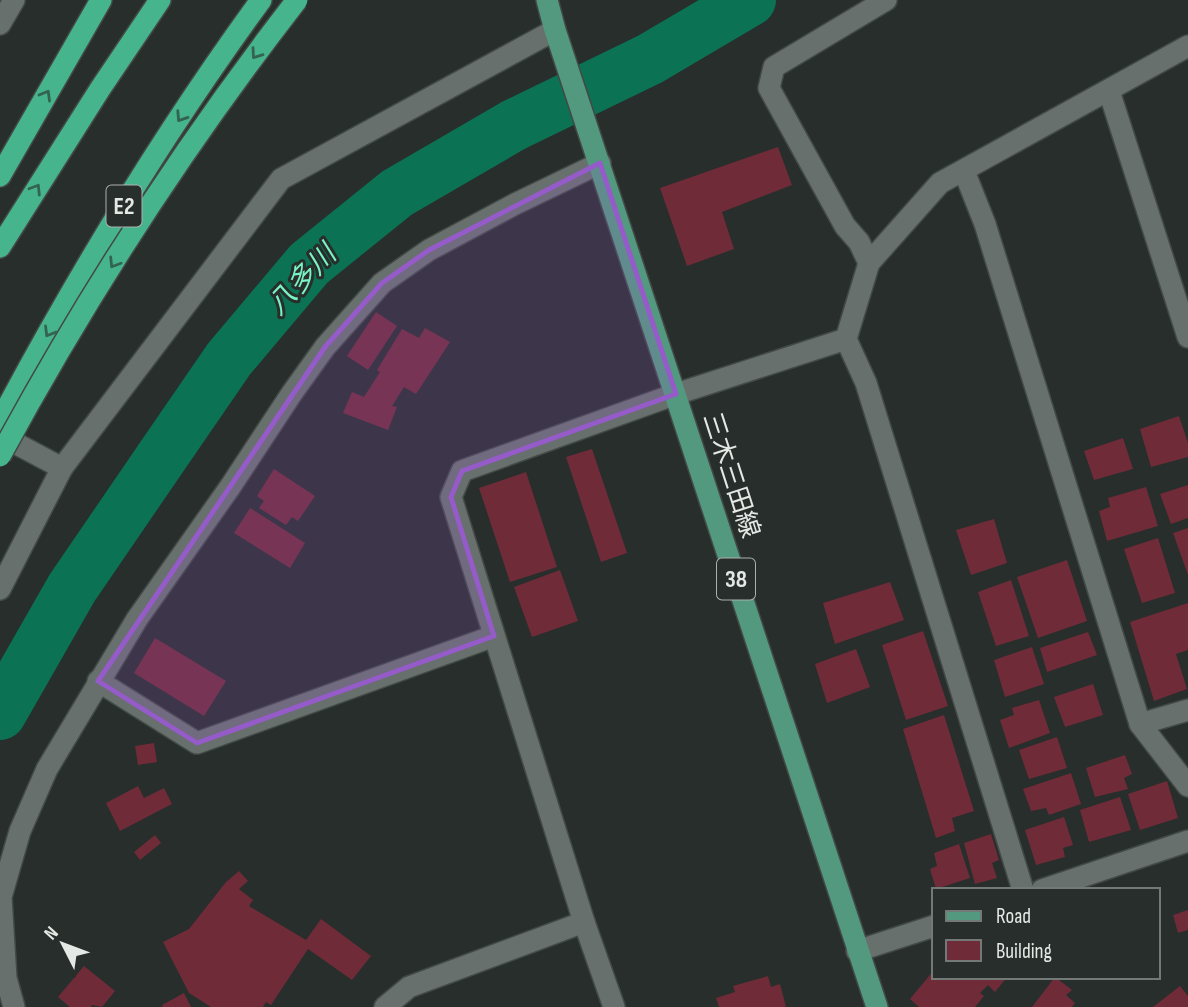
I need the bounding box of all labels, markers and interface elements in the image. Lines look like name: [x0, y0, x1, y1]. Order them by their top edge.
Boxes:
one-way arrow: [252, 46, 264, 59]
one-way arrow: [38, 90, 51, 102]
one-way arrow: [177, 110, 190, 123]
one-way arrow: [28, 184, 41, 197]
road number: E2: [106, 186, 142, 226]
water label: 八多川: [261, 236, 345, 322]
one-way arrow: [110, 255, 123, 268]
one-way arrow: [44, 324, 57, 337]
street label: 三木三田線: [696, 409, 765, 542]
road number: 38: [717, 558, 755, 600]
legend: [932, 888, 1160, 979]
text: Road: [996, 904, 1031, 929]
north arrow: [28, 909, 98, 979]
text: N: [40, 922, 63, 945]
text: Building: [996, 939, 1052, 964]

